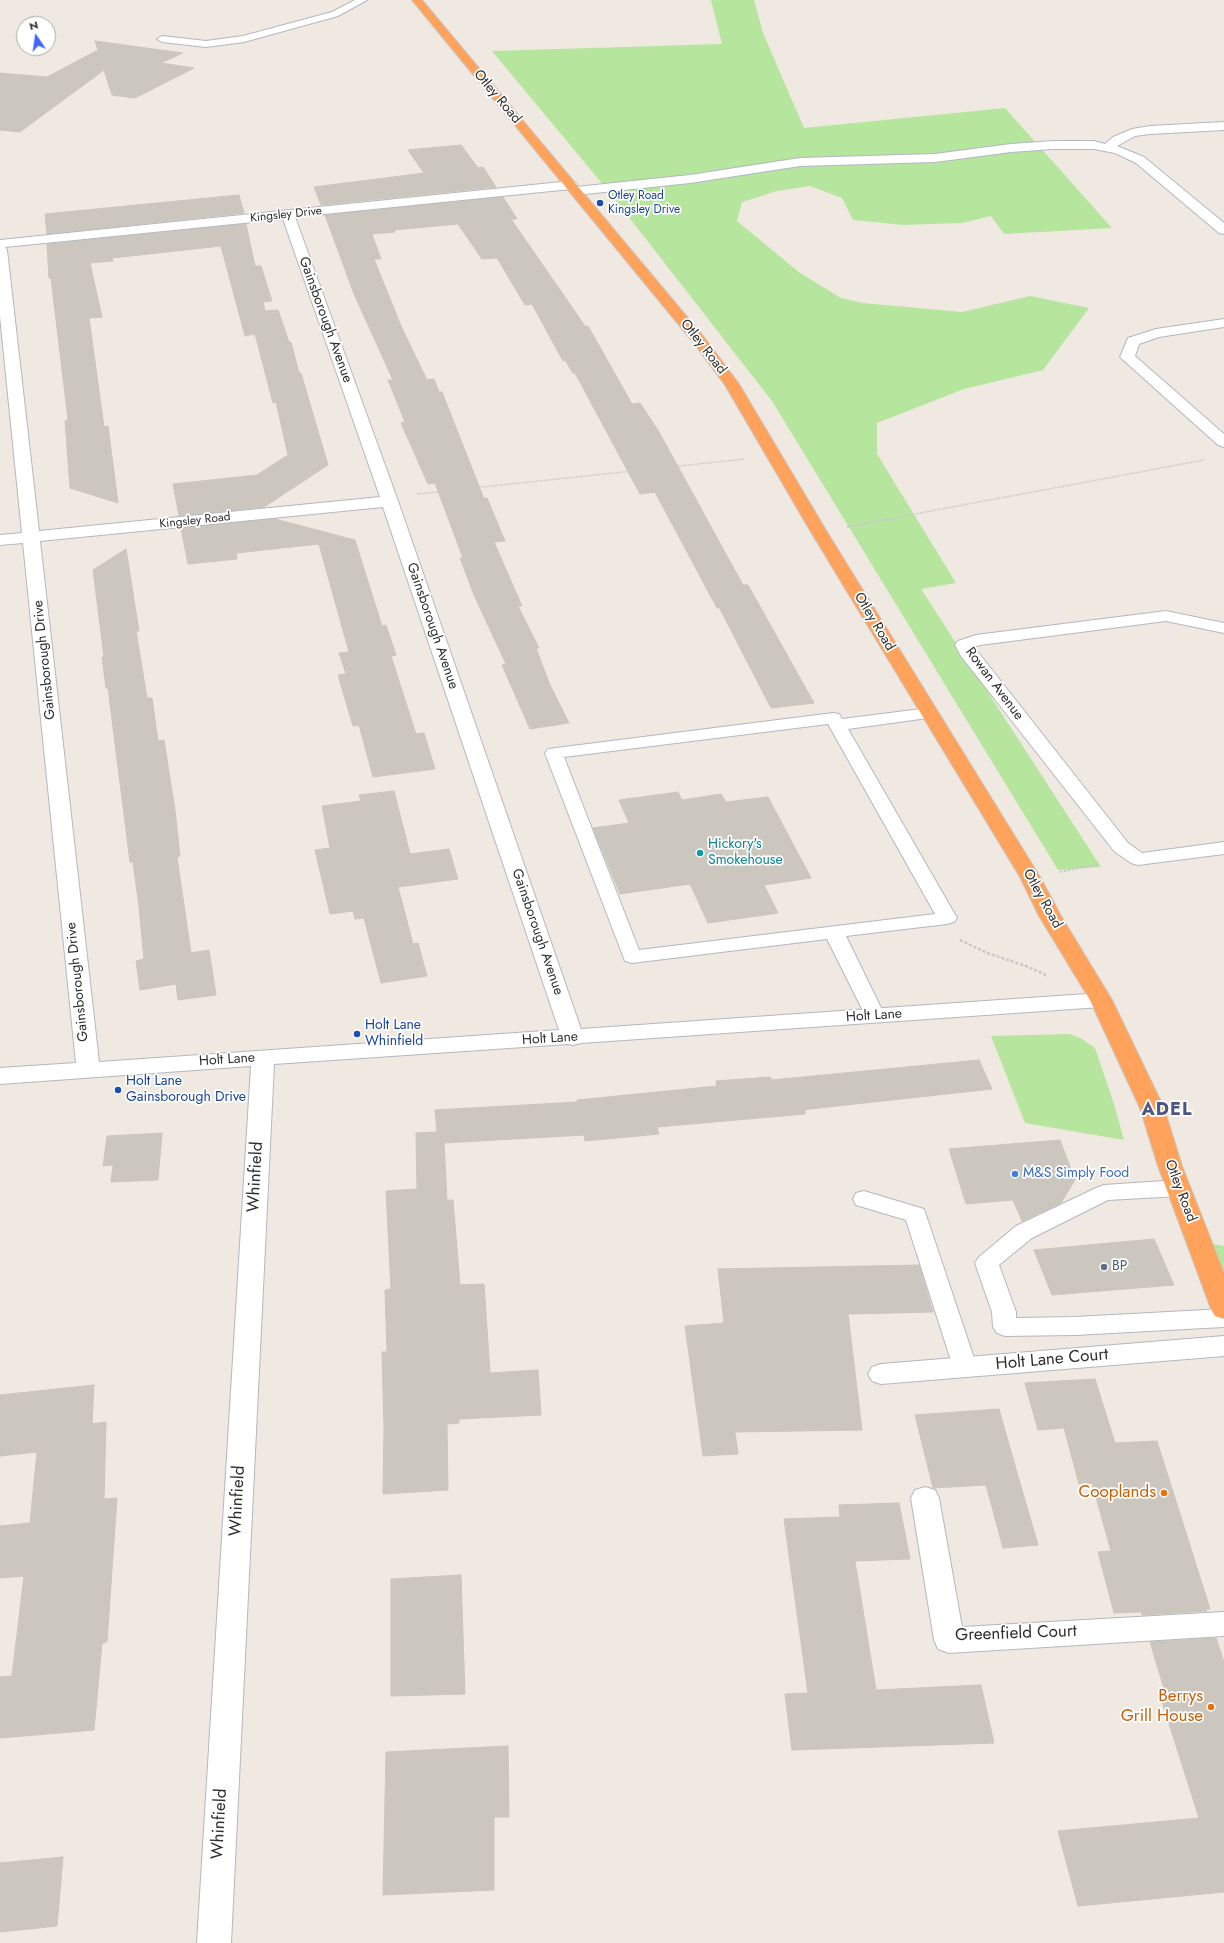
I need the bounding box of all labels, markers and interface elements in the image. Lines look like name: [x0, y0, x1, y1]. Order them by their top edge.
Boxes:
north arrow: [16, 16, 56, 56]
text: N: [27, 17, 40, 34]
street label: Otley Road: [470, 67, 524, 127]
place label: Otley Road Kingsley Drive: [608, 189, 680, 217]
marker: Otley Road Kingsley Drive: [595, 198, 605, 208]
street label: Kingsley Drive: [249, 204, 323, 226]
street label: Gainsborough Avenue: [294, 255, 356, 385]
street label: Otley Road: [676, 316, 730, 378]
street label: Kingsley Road: [159, 510, 231, 532]
street label: Gainsborough Avenue: [402, 561, 462, 691]
street label: Otley Road: [850, 590, 898, 654]
street label: Gainsborough Drive: [30, 599, 60, 721]
street label: Rowan Avenue: [961, 644, 1027, 724]
place label: Hickory's Smokehouse: [708, 837, 783, 870]
marker: Hickory's Smokehouse: [695, 848, 705, 858]
street label: Otley Road: [1019, 866, 1065, 932]
street label: Gainsborough Avenue: [507, 867, 567, 997]
street label: Gainsborough Drive: [63, 921, 93, 1043]
street label: Holt Lane: [845, 1006, 903, 1026]
place label: Holt Lane Whinfield: [365, 1018, 423, 1050]
marker: Holt Lane Whinfield: [352, 1029, 362, 1039]
street label: Holt Lane: [521, 1029, 579, 1049]
street label: Holt Lane: [198, 1050, 256, 1070]
place label: Holt Lane Gainsborough Drive: [126, 1074, 246, 1106]
marker: Holt Lane Gainsborough Drive: [113, 1085, 123, 1095]
district label: ADEL: [1142, 1100, 1192, 1122]
street label: Whinfield: [244, 1141, 268, 1213]
street label: Otley Road: [1160, 1158, 1200, 1224]
place label: M&S Simply Food: [1023, 1166, 1129, 1182]
marker: M&S Simply Food: [1010, 1169, 1020, 1179]
place label: BP: [1112, 1259, 1127, 1275]
marker: BP: [1099, 1262, 1109, 1272]
street label: Holt Lane Court: [995, 1345, 1109, 1375]
street label: Whinfield: [226, 1465, 250, 1537]
place label: Cooplands: [1079, 1483, 1156, 1503]
marker: Cooplands: [1159, 1488, 1169, 1498]
street label: Greenfield Court: [955, 1622, 1077, 1646]
place label: Berrys Grill House: [1121, 1687, 1203, 1727]
marker: Berrys Grill House: [1206, 1702, 1216, 1712]
street label: Whinfield: [208, 1788, 232, 1860]

